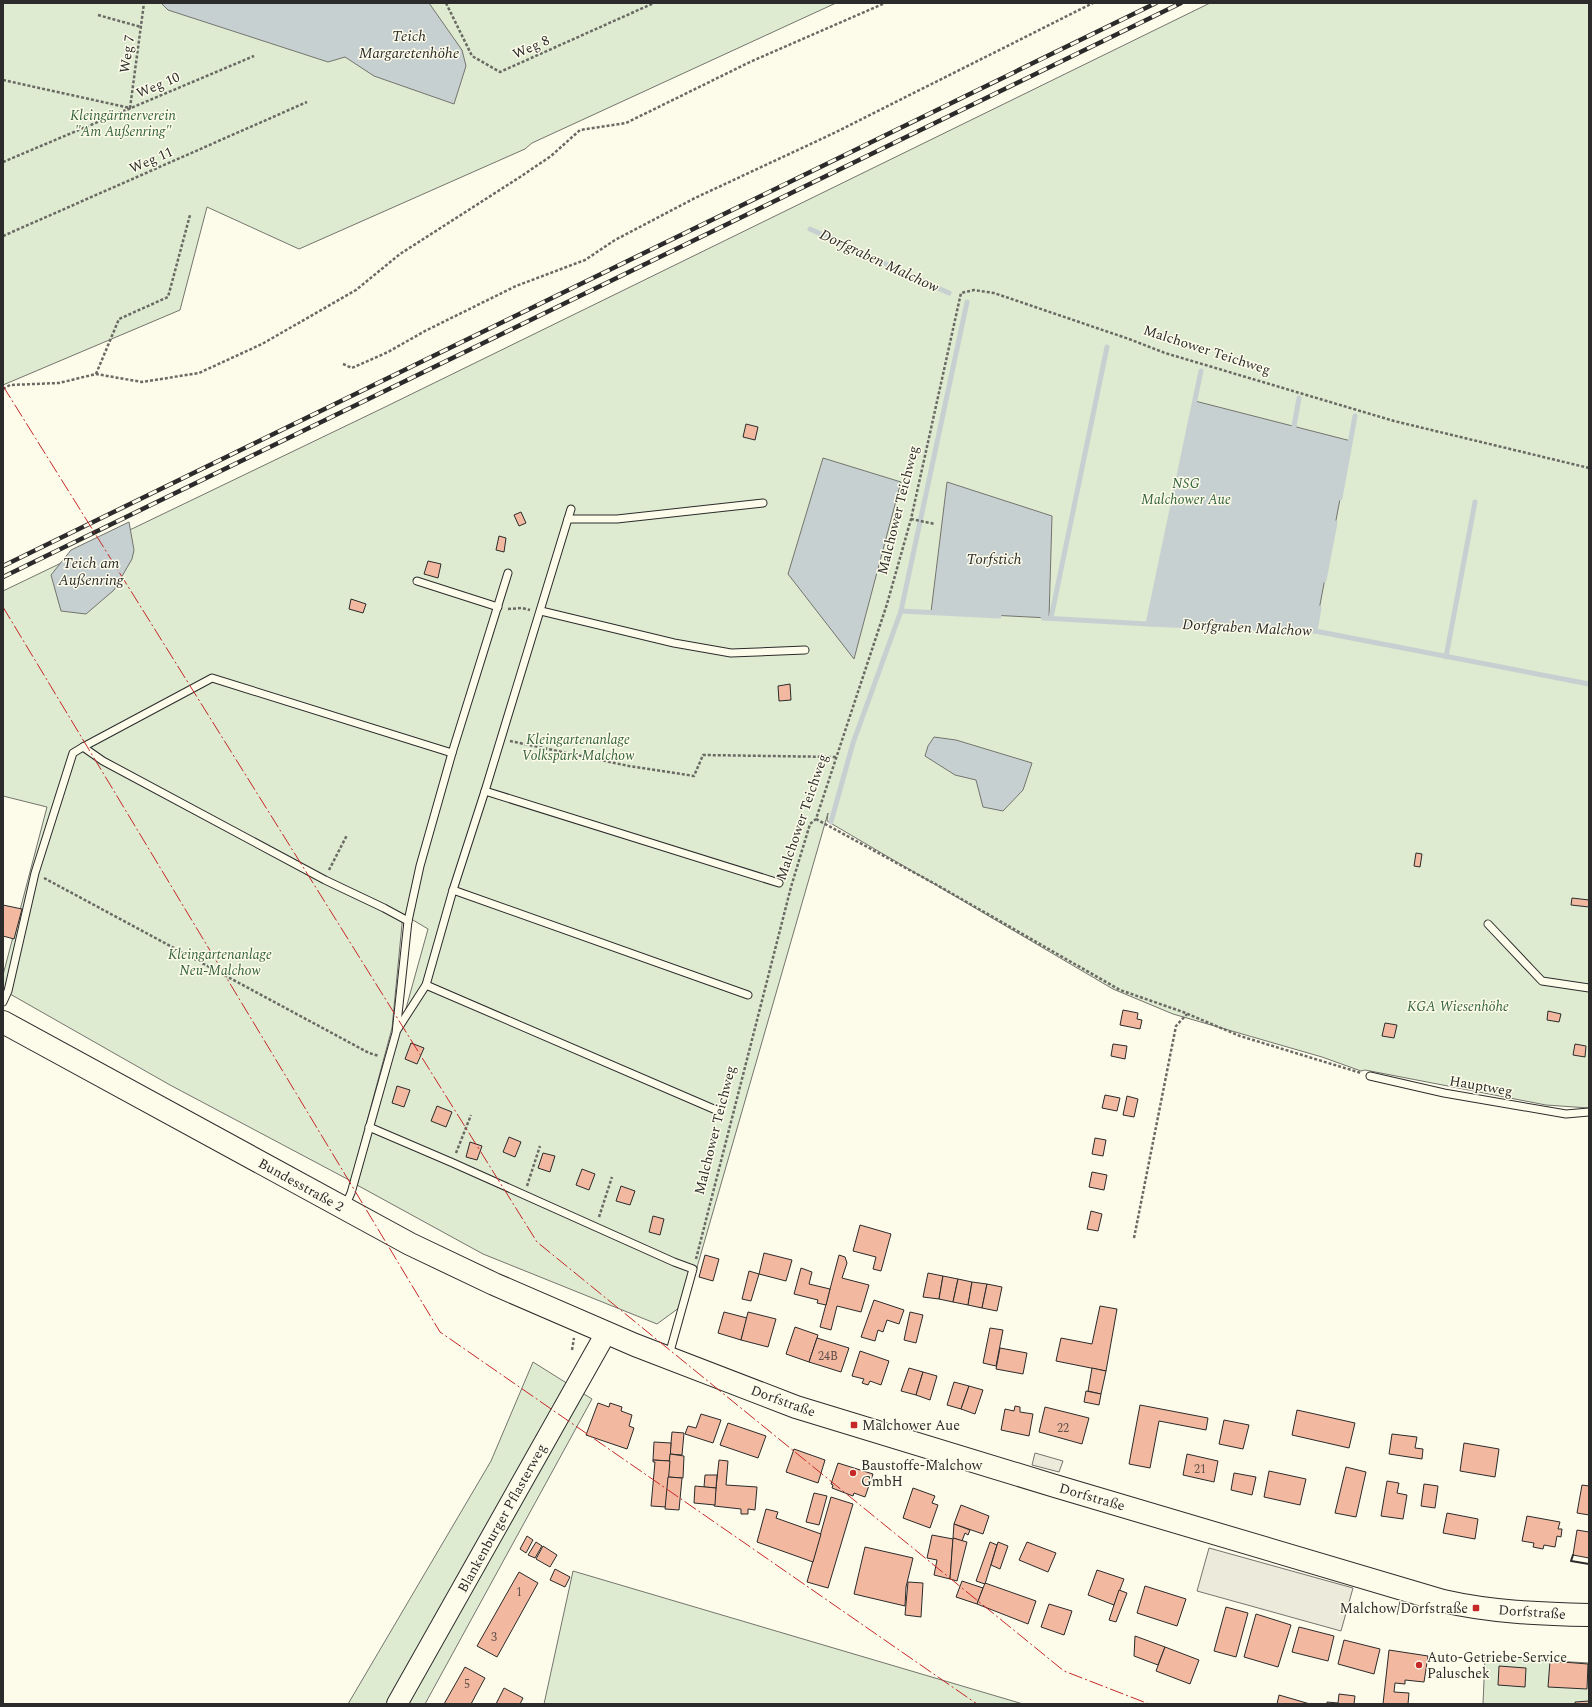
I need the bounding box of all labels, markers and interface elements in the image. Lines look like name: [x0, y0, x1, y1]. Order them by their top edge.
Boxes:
water label: Teich Margaretenhöhe: [359, 25, 460, 65]
street label: Weg 8: [509, 30, 553, 64]
street label: Weg 7: [114, 34, 140, 74]
street label: Weg 10: [133, 66, 183, 104]
park label: Kleingärtnerverein "Am Außenring": [70, 105, 177, 142]
street label: Weg 11: [126, 141, 176, 179]
water label: Dorfgraben Malchow: [815, 223, 943, 299]
street label: Malchower Teichweg: [1141, 320, 1273, 380]
street label: Malchower Teichweg: [872, 443, 924, 577]
park label: NSG Malchower Aue: [1141, 473, 1231, 510]
water label: Torfstich: [966, 548, 1022, 571]
water label: Teich am Außenring: [58, 552, 125, 592]
water label: Dorfgraben Malchow: [1182, 613, 1312, 643]
park label: Kleingartenanlage Volkspark Malchow: [522, 729, 635, 766]
street label: Malchower Teichweg: [770, 751, 834, 883]
park label: Kleingartenanlage Neu-Malchow: [168, 944, 272, 981]
park label: KGA Wiesenhöhe: [1407, 996, 1509, 1017]
street label: Malchower Teichweg: [689, 1063, 741, 1197]
street label: Hauptweg: [1448, 1070, 1514, 1102]
street label: Bundesstraße 2: [254, 1153, 348, 1217]
house number: 24B: [818, 1347, 838, 1366]
street label: Dorfstraße: [748, 1380, 819, 1423]
place label: Malchower Aue: [862, 1415, 960, 1436]
house number: 22: [1057, 1419, 1069, 1438]
marker: Malchower Aue: [849, 1420, 859, 1430]
street label: Blankenburger Pflasterweg: [452, 1440, 552, 1596]
place label: Baustoffe-Malchow GmbH: [861, 1455, 983, 1492]
house number: 21: [1194, 1460, 1206, 1479]
marker: Baustoffe-Malchow GmbH: [848, 1468, 858, 1478]
street label: Dorfstraße: [1057, 1478, 1128, 1516]
house number: 1: [516, 1583, 522, 1602]
place label: Malchow/Dorfstraße: [1340, 1598, 1468, 1619]
street label: Dorfstraße: [1498, 1599, 1567, 1625]
marker: Malchow/Dorfstraße: [1471, 1603, 1481, 1613]
house number: 3: [491, 1628, 497, 1647]
place label: Auto-Getriebe-Service Paluschek: [1427, 1647, 1567, 1684]
marker: Auto-Getriebe-Service Paluschek: [1414, 1660, 1424, 1670]
house number: 5: [464, 1675, 470, 1694]

